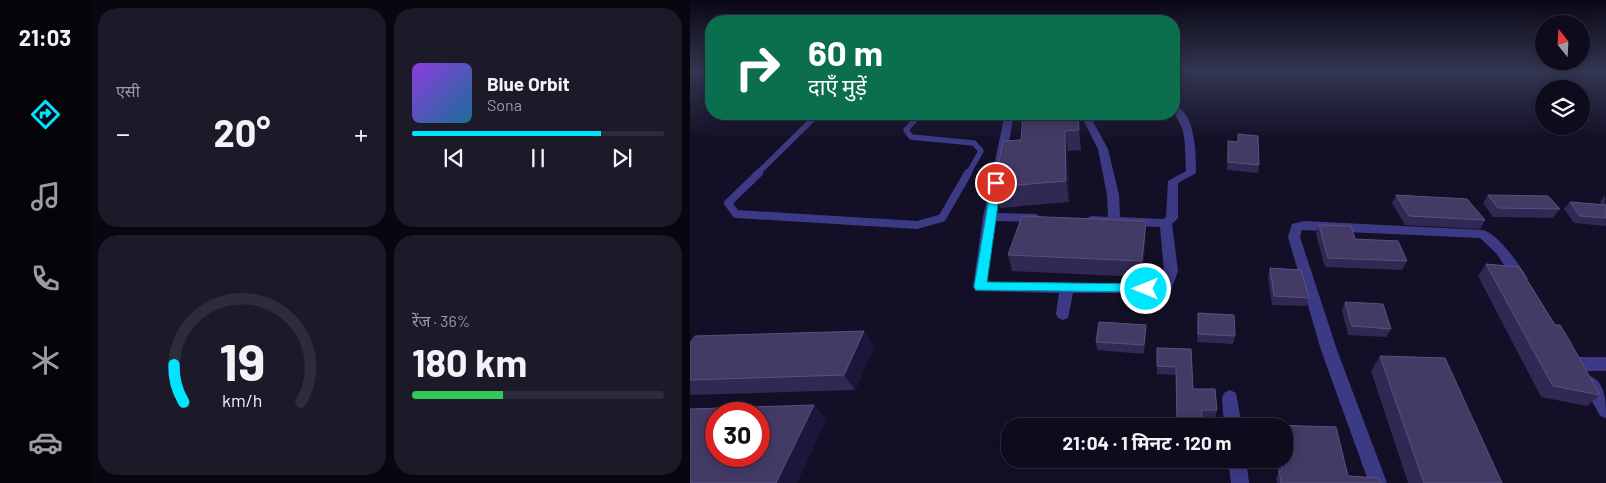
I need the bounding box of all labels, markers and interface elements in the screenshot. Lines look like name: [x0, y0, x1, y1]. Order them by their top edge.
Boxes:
north arrow: [1535, 15, 1590, 70]
map controls: [1535, 15, 1590, 135]
text: 21:03: [19, 24, 71, 50]
text: 60 m: [808, 31, 883, 73]
icon: right: [725, 35, 790, 100]
text: Blue Orbit: [487, 72, 570, 95]
text: दाएँ मुड़ें: [808, 73, 867, 99]
button: layers: [1535, 80, 1590, 135]
text: एसी: [116, 81, 140, 100]
text: Sona: [487, 95, 522, 114]
icon: directions: [28, 97, 63, 132]
text: 20°: [213, 109, 271, 155]
text: −: [116, 116, 130, 150]
text: +: [354, 116, 368, 150]
icon: previous: [440, 144, 468, 172]
icon: pause: [524, 144, 552, 172]
icon: next: [608, 144, 636, 172]
pin: [975, 162, 1017, 204]
icon: arrive: [982, 169, 1010, 197]
icon: music: [28, 179, 63, 214]
icon: phone: [28, 261, 63, 296]
position arrow: [1119, 262, 1171, 314]
text: रेंज · 36%: [412, 311, 470, 330]
text: 19: [219, 329, 265, 391]
text: 180 km: [412, 339, 527, 385]
icon: climate: [28, 343, 63, 378]
text: km/h: [222, 389, 262, 411]
speed limit sign: 30: [705, 402, 770, 467]
icon: car: [28, 425, 63, 460]
text: 21:04 · 1 मिनट · 120 m: [1063, 431, 1231, 454]

